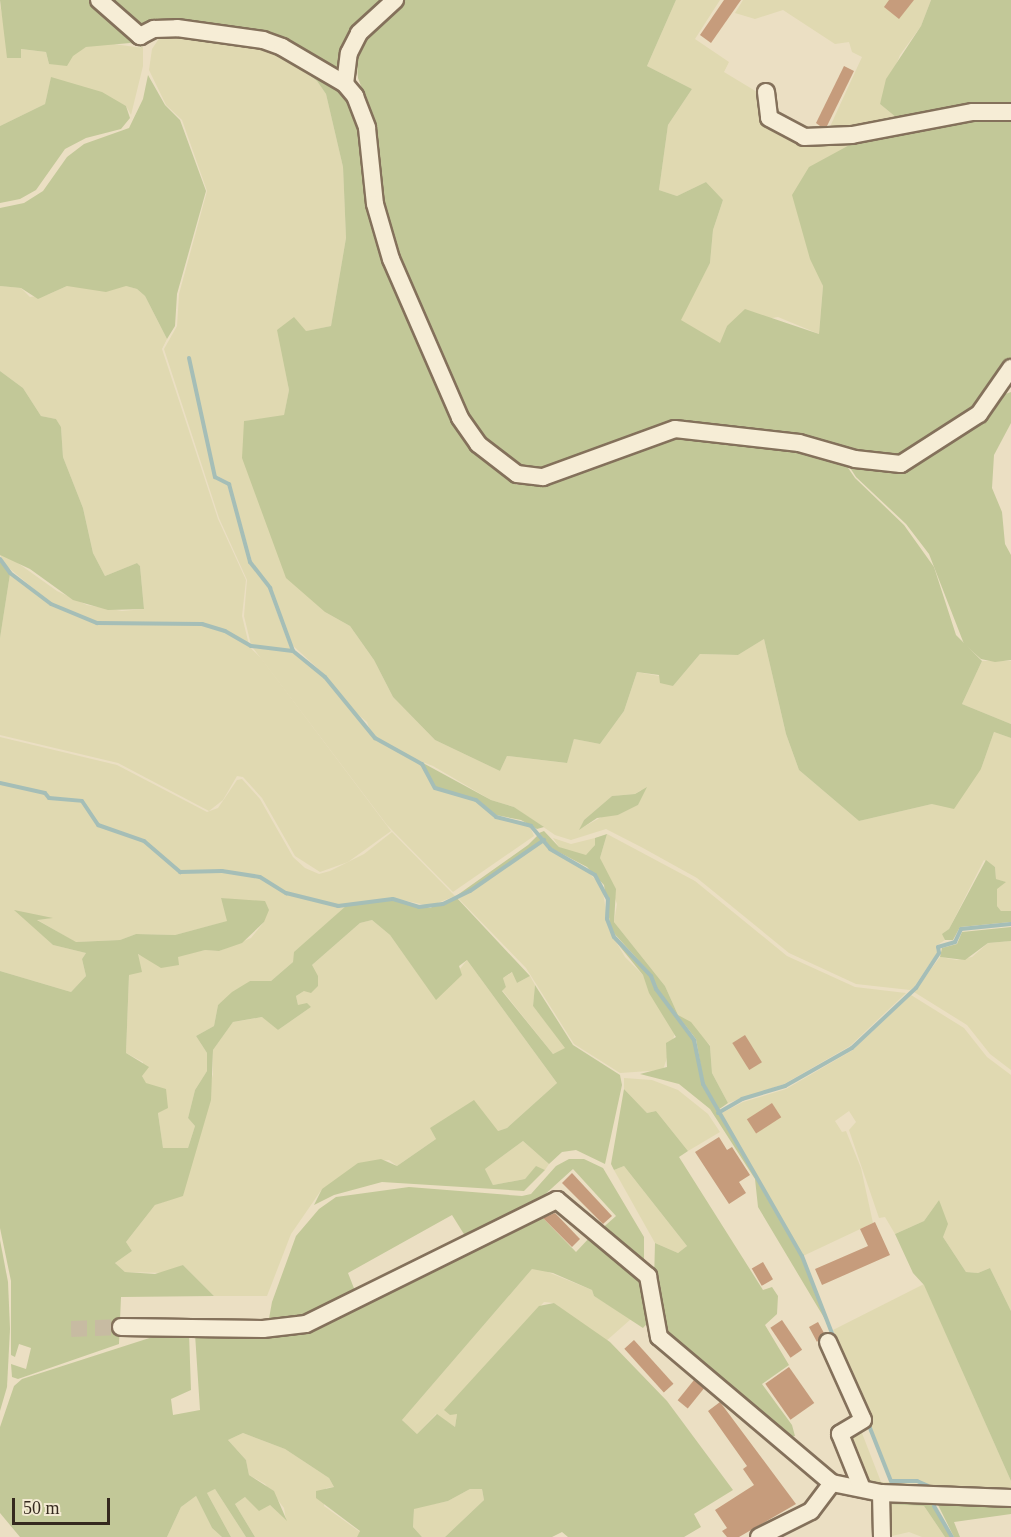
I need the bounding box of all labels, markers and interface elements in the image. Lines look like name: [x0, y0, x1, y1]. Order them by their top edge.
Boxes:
scale bar: [15, 1486, 112, 1524]
text: 50 m: [23, 1498, 60, 1518]

